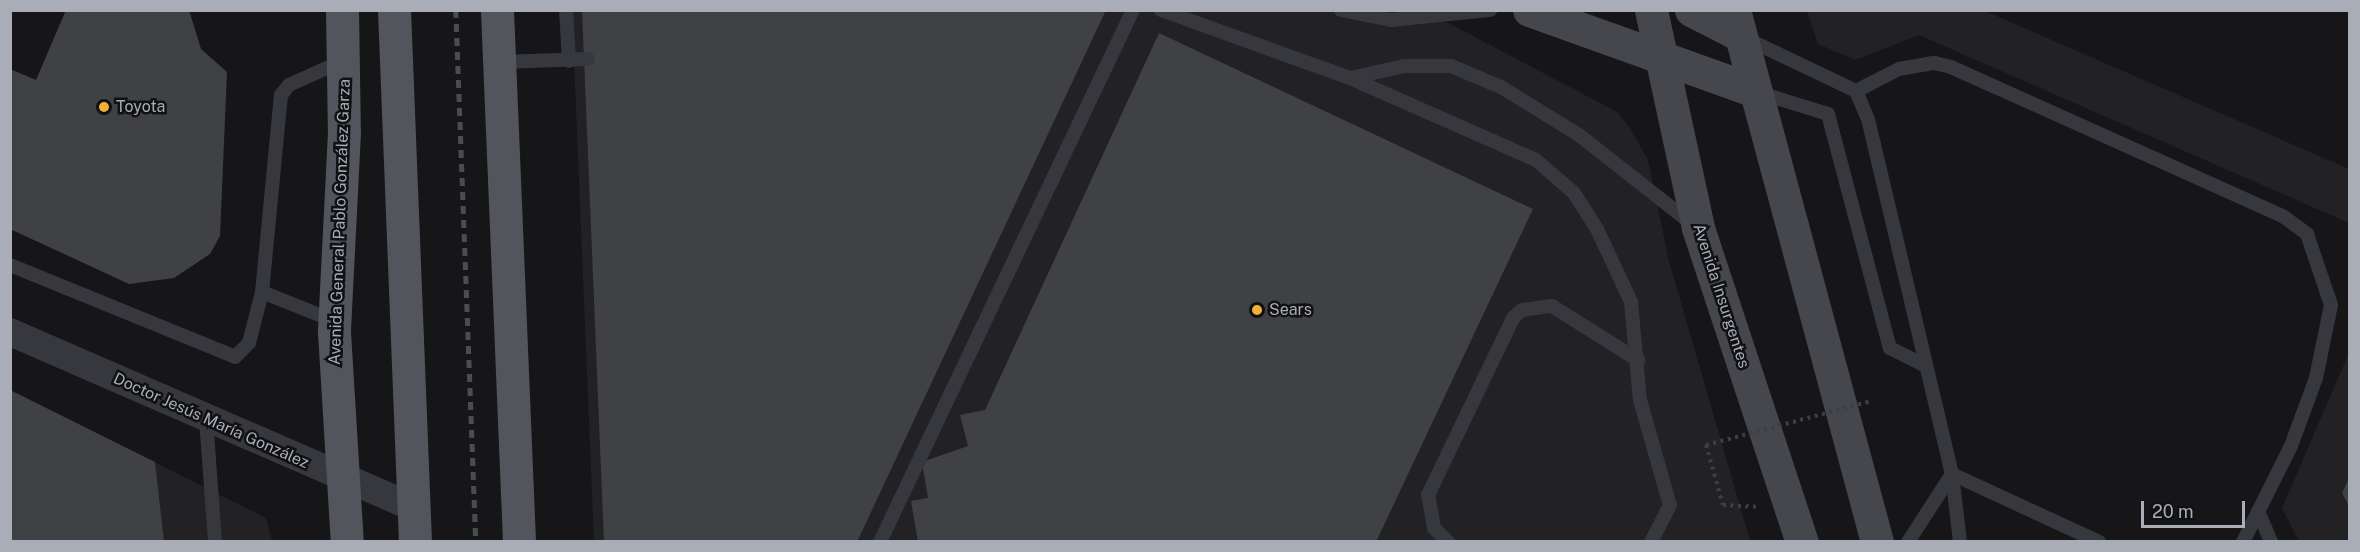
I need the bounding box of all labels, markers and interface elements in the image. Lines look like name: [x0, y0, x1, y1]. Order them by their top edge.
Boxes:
street label: Avenida General Pablo González Garza: [325, 79, 355, 365]
place label: Toyota: [116, 97, 165, 117]
marker: Toyota: [97, 100, 111, 114]
street label: Avenida Insurgentes: [1689, 221, 1753, 371]
place label: Sears: [1269, 300, 1312, 320]
marker: Sears: [1250, 303, 1264, 317]
street label: Doctor Jesús María González: [110, 369, 312, 473]
scale bar: [2144, 489, 2248, 527]
text: 20 m: [2152, 501, 2194, 522]

